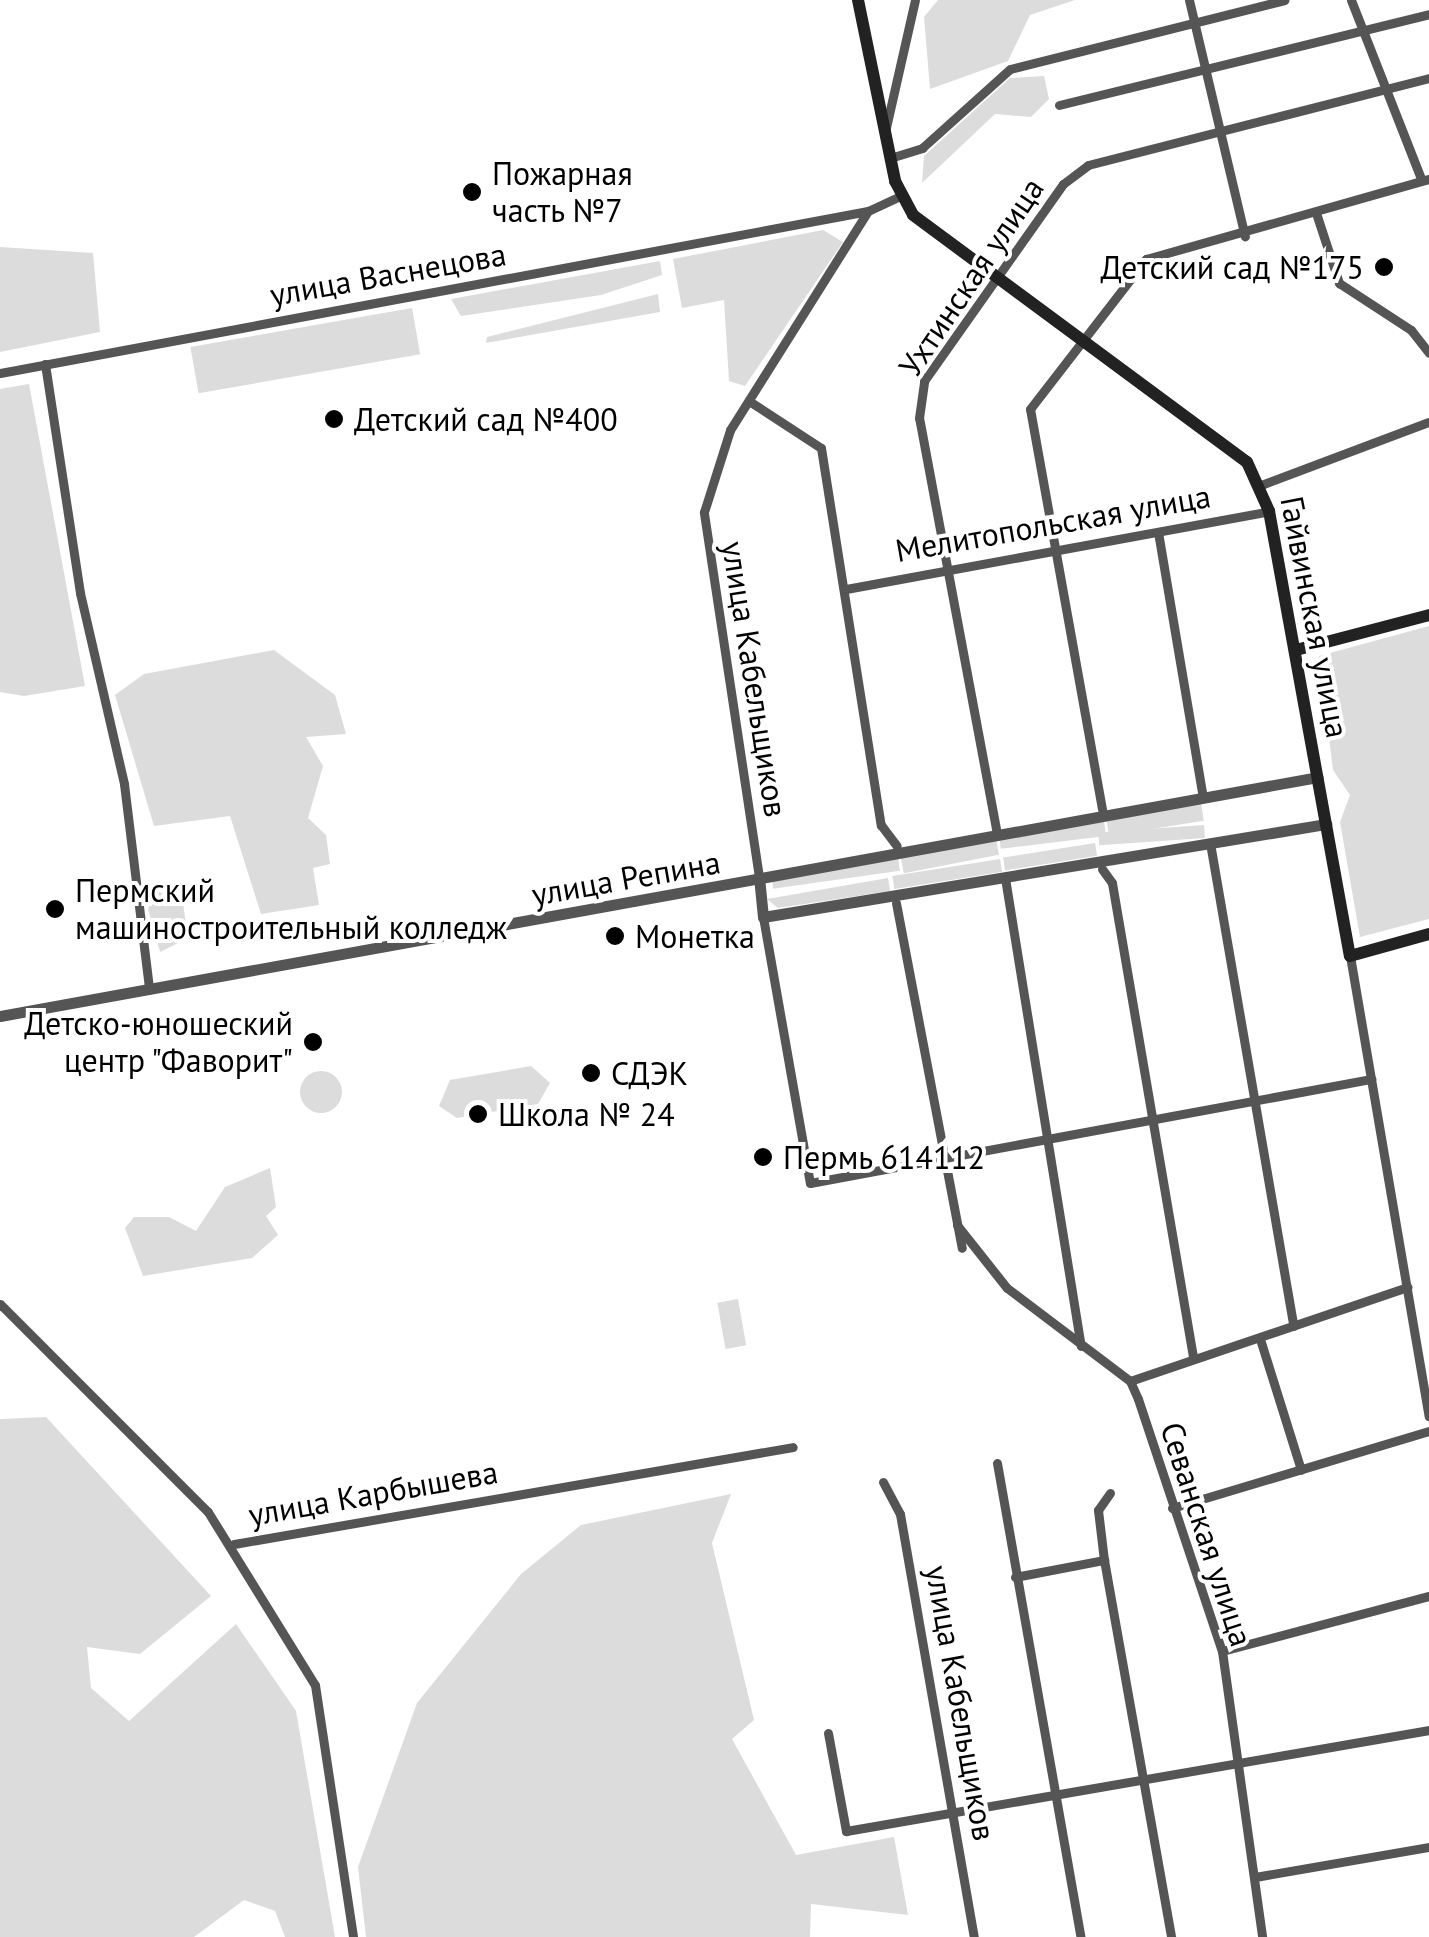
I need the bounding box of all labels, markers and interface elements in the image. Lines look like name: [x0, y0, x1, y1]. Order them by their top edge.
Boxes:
place label: Пожарная часть №7: [492, 155, 633, 230]
street label: Ухтинская улица: [890, 170, 1052, 384]
marker: Пожарная часть №7: [461, 181, 483, 203]
street label: улица Васнецова: [267, 234, 509, 314]
place label: Детский сад №175: [1100, 248, 1364, 286]
marker: Детский сад №175: [1373, 256, 1395, 278]
place label: Детский сад №400: [354, 400, 618, 438]
marker: Детский сад №400: [323, 408, 345, 430]
street label: Мелитопольская улица: [892, 476, 1214, 570]
street label: Гайвинская улица: [1273, 493, 1357, 741]
street label: улица Кабельщиков: [714, 538, 796, 820]
street label: улица Репина: [529, 843, 723, 913]
place label: Пермский машиностроительный колледж: [75, 872, 507, 947]
marker: Пермский машиностроительный колледж: [44, 898, 66, 920]
place label: Монетка: [635, 917, 755, 955]
marker: Монетка: [604, 925, 626, 947]
place label: Детско-юношеский центр "Фаворит": [24, 1005, 293, 1080]
marker: Детско-юношеский центр "Фаворит": [302, 1031, 324, 1053]
place label: СДЭК: [611, 1054, 688, 1092]
marker: СДЭК: [580, 1062, 602, 1084]
place label: Школа № 24: [498, 1095, 675, 1133]
marker: Школа № 24: [467, 1103, 489, 1125]
place label: Пермь 614112: [783, 1138, 986, 1176]
marker: Пермь 614112: [752, 1146, 774, 1168]
street label: Севанская улица: [1153, 1417, 1261, 1651]
street label: улица Карбышева: [245, 1452, 501, 1534]
street label: улица Кабельщиков: [918, 1562, 1004, 1844]

